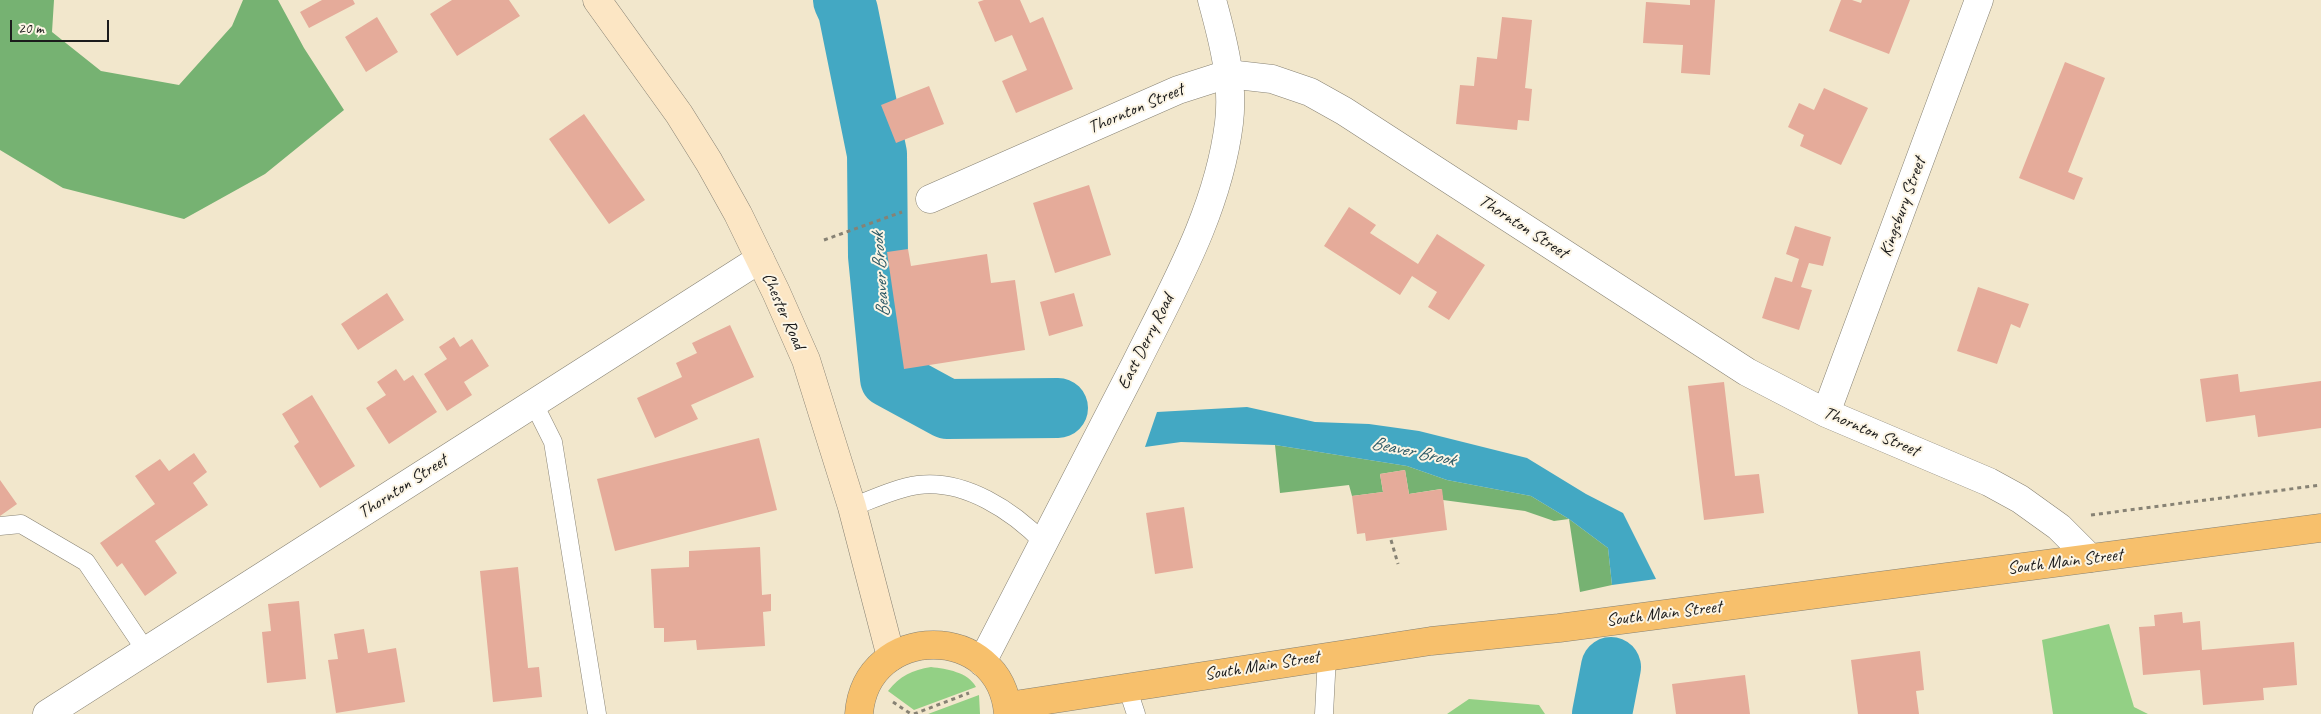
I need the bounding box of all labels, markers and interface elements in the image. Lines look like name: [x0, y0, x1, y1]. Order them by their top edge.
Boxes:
scale bar: [12, 10, 111, 42]
text: 20 m: [18, 19, 44, 38]
street label: Thornton Street: [1085, 79, 1187, 139]
street label: Kingsbury Street: [1875, 155, 1931, 259]
street label: Thornton Street: [1474, 190, 1572, 264]
water label: Beaver Brook: [867, 232, 895, 318]
street label: Chester Road: [757, 269, 809, 353]
street label: East Derry Road: [1113, 291, 1179, 393]
street label: Thornton Street: [1820, 402, 1922, 462]
water label: Beaver Brook: [1369, 432, 1457, 472]
street label: Thornton Street: [354, 450, 452, 524]
street label: South Main Street: [2006, 544, 2124, 580]
street label: South Main Street: [1605, 596, 1723, 632]
street label: South Main Street: [1203, 646, 1321, 686]

